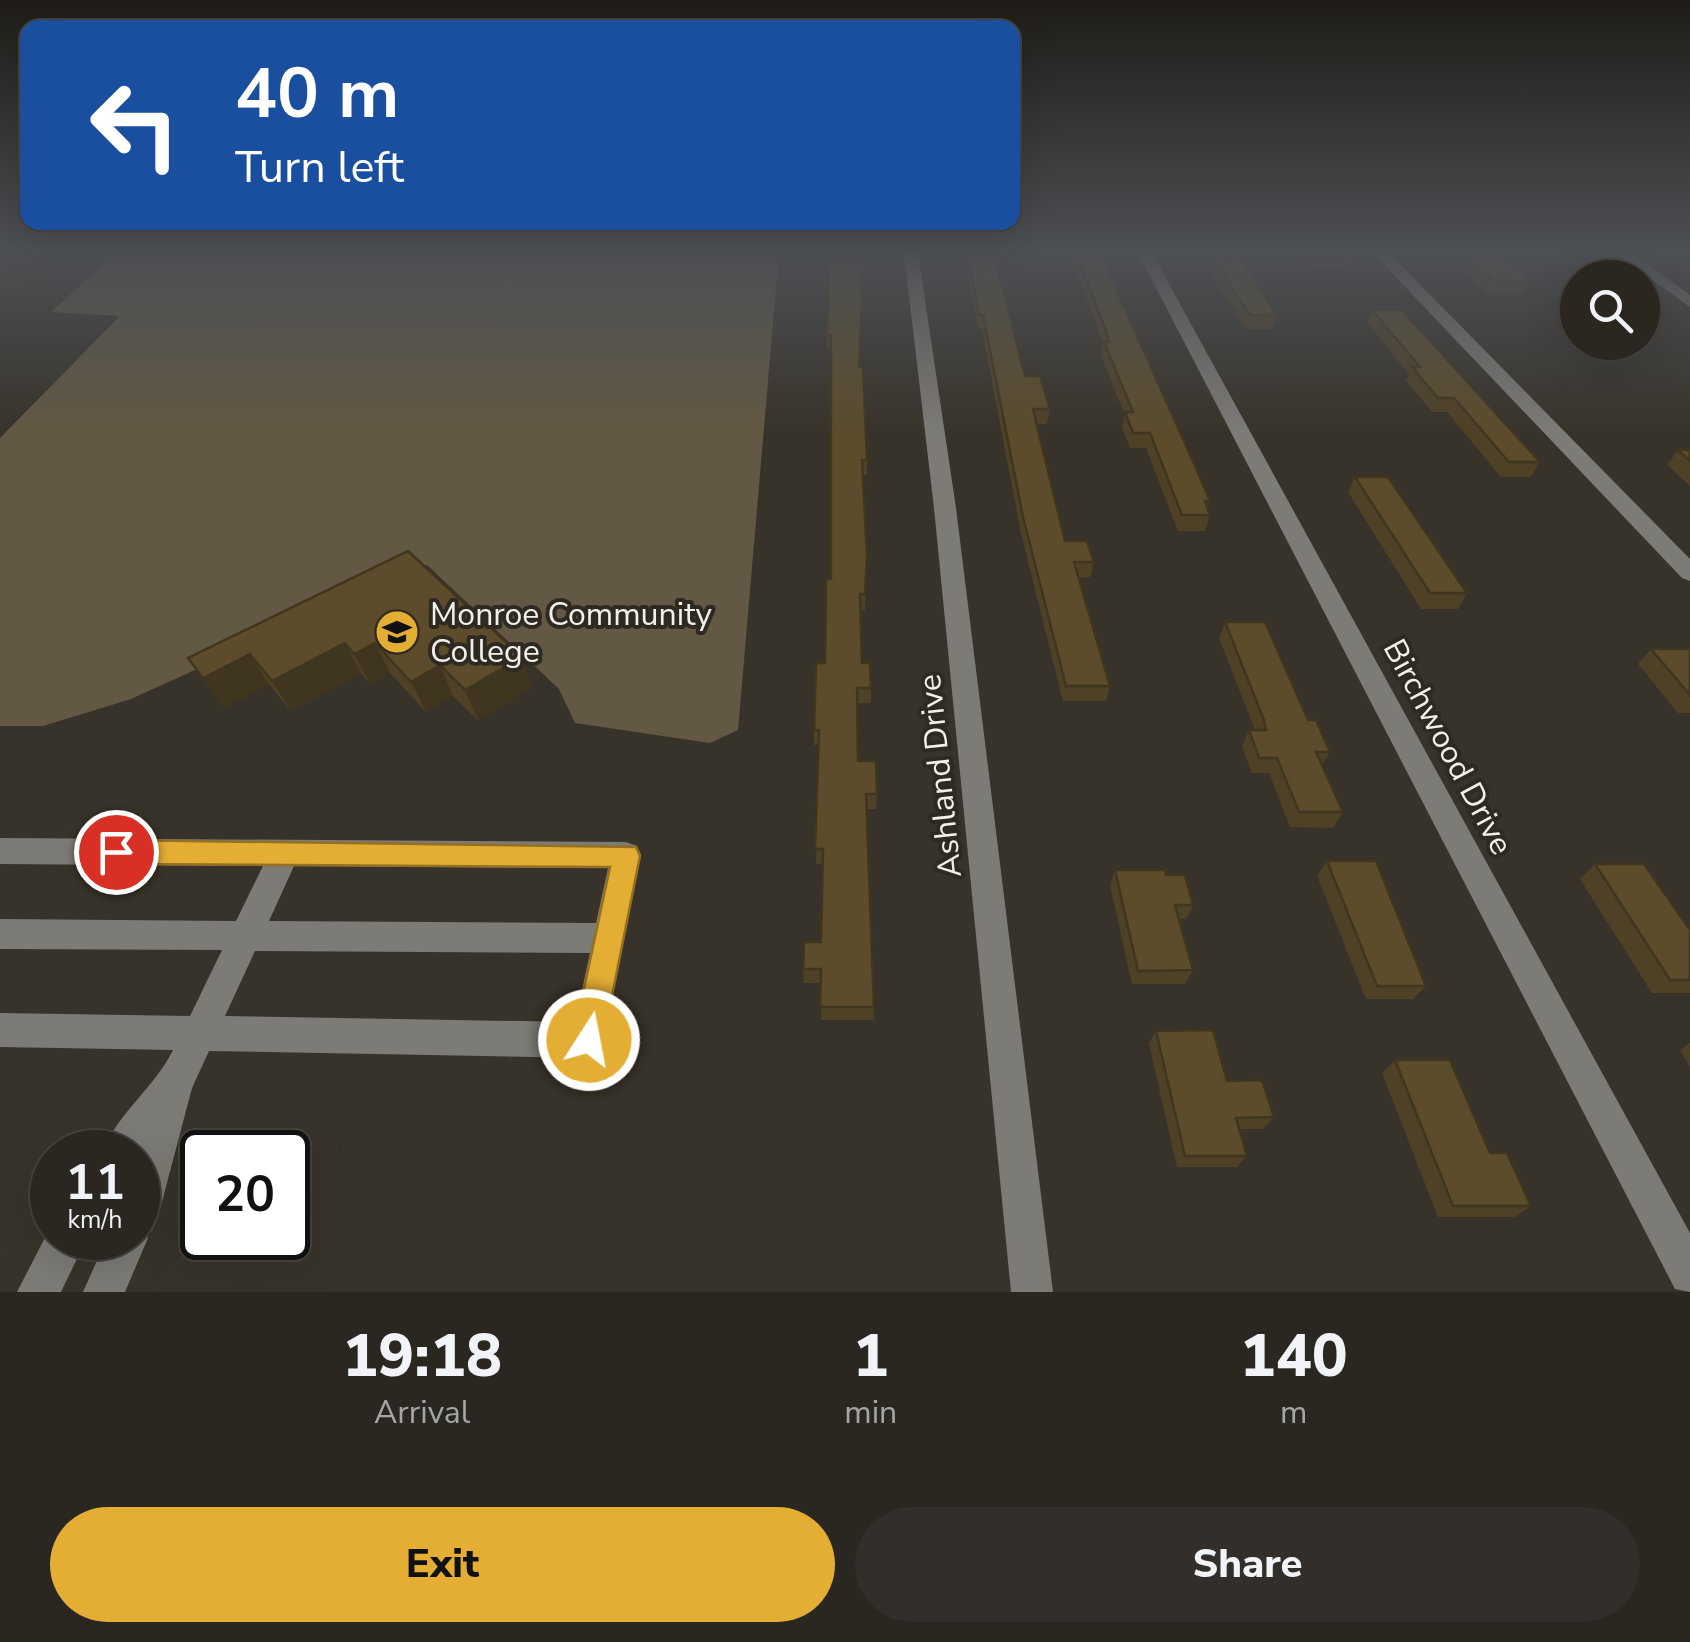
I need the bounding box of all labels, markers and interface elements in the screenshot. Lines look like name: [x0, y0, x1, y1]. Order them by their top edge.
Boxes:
text: 40 m: [235, 46, 399, 142]
icon: left: [70, 60, 200, 190]
text: Turn left: [235, 137, 404, 198]
map controls: [1560, 260, 1660, 360]
button: search: [1560, 260, 1660, 360]
place label: Monroe Community College: [430, 593, 713, 673]
school or university icon: Monroe Community College: [374, 609, 420, 655]
street label: Birchwood Drive: [1373, 632, 1523, 862]
street label: Ashland Drive: [908, 672, 972, 880]
pin: [74, 810, 159, 895]
icon: arrive: [89, 825, 144, 880]
position arrow: [537, 988, 641, 1092]
speed limit sign: 20: [180, 1130, 310, 1260]
text: 11: [65, 1148, 125, 1217]
text: km/h: [67, 1203, 123, 1237]
text: 19:18: [342, 1315, 502, 1397]
text: 1: [853, 1315, 889, 1397]
text: 140: [1240, 1315, 1348, 1397]
text: Arrival: [374, 1391, 470, 1434]
text: min: [844, 1391, 897, 1434]
text: m: [1280, 1391, 1307, 1434]
button: Exit: [50, 1507, 835, 1622]
button: Share: [855, 1507, 1640, 1622]

